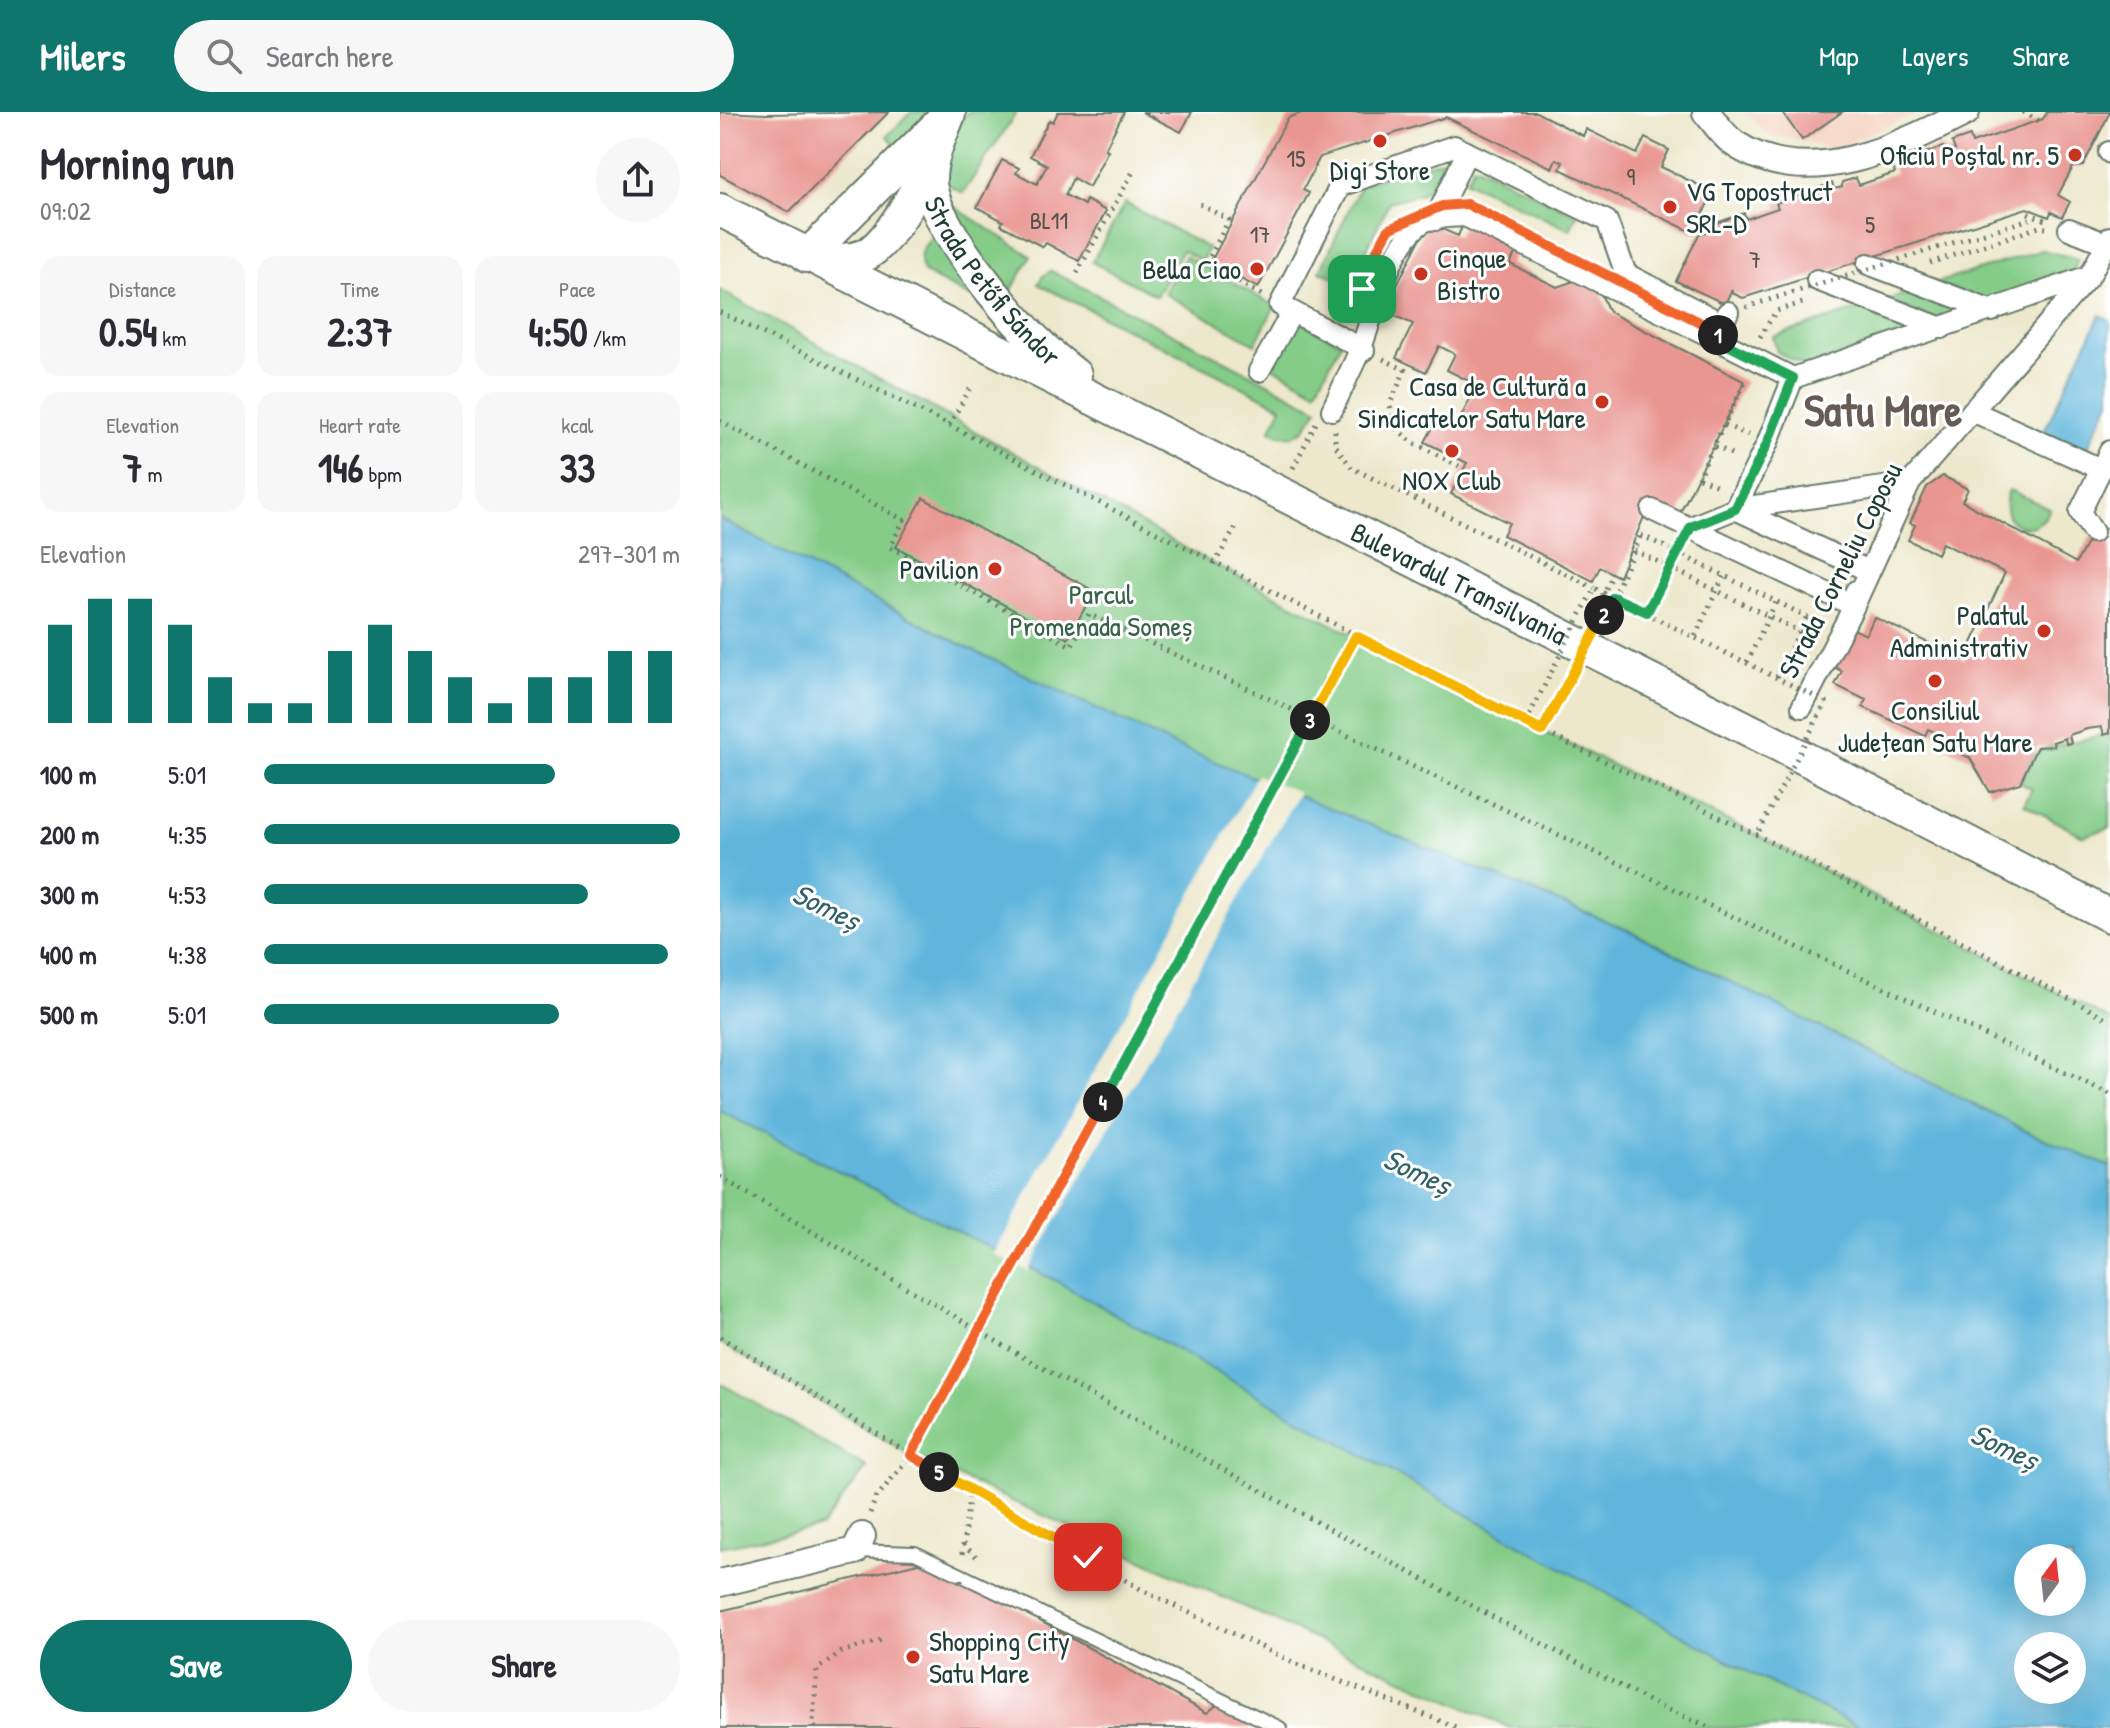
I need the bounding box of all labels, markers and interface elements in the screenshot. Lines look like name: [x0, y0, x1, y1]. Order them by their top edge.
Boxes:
search box: [174, 20, 734, 92]
text: Milers: [40, 30, 126, 82]
icon: search: [202, 34, 246, 78]
text: Search here: [266, 36, 394, 76]
text: Map: [1819, 37, 1859, 75]
text: Layers: [1903, 37, 1968, 75]
text: Share: [2012, 37, 2070, 75]
marker: Digi Store: [1371, 132, 1389, 150]
text: Morning run: [40, 133, 235, 193]
place label: Oficiu Poștal nr. 5: [1880, 136, 2059, 174]
button: share: [596, 138, 680, 222]
house number: 15: [1287, 142, 1305, 174]
marker: Oficiu Poștal nr. 5: [2066, 146, 2084, 164]
place label: Digi Store: [1330, 151, 1430, 189]
house number: 9: [1627, 160, 1636, 192]
place label: VG Topostruct SRL-D: [1686, 172, 1833, 242]
street label: Strada Petőfi Sándor: [915, 191, 1069, 375]
text: 09:02: [40, 193, 91, 228]
marker: VG Topostruct SRL-D: [1661, 198, 1679, 216]
house number: BL11: [1030, 204, 1068, 236]
house number: 5: [1865, 208, 1875, 240]
house number: 17: [1250, 218, 1270, 250]
place label: Cinque Bistro: [1437, 239, 1507, 309]
house number: 7: [1749, 243, 1761, 275]
place label: Bella Ciao: [1142, 250, 1241, 288]
pin: [1328, 255, 1396, 323]
marker: Bella Ciao: [1248, 260, 1266, 278]
marker: Cinque Bistro: [1412, 265, 1430, 283]
icon: arrive: [1340, 267, 1384, 311]
text: Distance: [109, 274, 176, 304]
text: Time: [341, 274, 379, 304]
text: Pace: [559, 274, 596, 304]
text: 0.54: [99, 304, 157, 358]
text: 2:37: [327, 304, 393, 358]
text: 4:50: [529, 304, 588, 358]
pin: 1: [1698, 315, 1738, 355]
text: 1: [1714, 320, 1722, 350]
text: km: [157, 323, 186, 353]
text: /km: [588, 323, 626, 353]
place label: Casa de Cultură a Sindicatelor Satu Mare: [1358, 367, 1586, 437]
district label: Satu Mare: [1804, 380, 1963, 440]
marker: Casa de Cultură a Sindicatelor Satu Mare: [1593, 393, 1611, 411]
text: Elevation: [106, 410, 179, 440]
text: Heart rate: [319, 410, 401, 440]
text: kcal: [561, 410, 593, 440]
text: 7: [123, 440, 143, 494]
text: 146: [318, 440, 363, 494]
text: 33: [559, 440, 595, 494]
marker: NOX Club: [1443, 442, 1461, 460]
street label: Strada Corneliu Coposu: [1769, 456, 1911, 684]
text: m: [143, 459, 163, 489]
text: bpm: [363, 459, 402, 489]
place label: NOX Club: [1402, 461, 1502, 499]
street label: Bulevardul Transilvania: [1345, 513, 1573, 654]
text: Elevation: [40, 536, 126, 571]
text: 297–301 m: [578, 536, 680, 571]
place label: Pavilion: [899, 550, 979, 588]
marker: Pavilion: [986, 560, 1004, 578]
park label: Parcul Promenada Someș: [1010, 575, 1192, 645]
pin: 2: [1584, 595, 1624, 635]
place label: Palatul Administrativ: [1890, 596, 2029, 666]
text: 2: [1599, 600, 1609, 630]
marker: Palatul Administrativ: [2035, 622, 2053, 640]
marker: Consiliul Județean Satu Mare: [1926, 672, 1944, 690]
place label: Consiliul Județean Satu Mare: [1837, 691, 2033, 761]
pin: 3: [1290, 700, 1330, 740]
text: 3: [1305, 705, 1315, 735]
text: 100 m: [40, 757, 96, 792]
text: 5:01: [168, 757, 206, 792]
text: 200 m: [40, 817, 99, 852]
text: 4:35: [168, 817, 206, 852]
water label: Someș: [786, 873, 869, 940]
text: 300 m: [40, 877, 99, 912]
text: 4:53: [168, 877, 206, 912]
text: 400 m: [40, 937, 97, 972]
text: 4:38: [168, 937, 207, 972]
text: 500 m: [40, 997, 98, 1032]
text: 5:01: [168, 997, 206, 1032]
pin: 4: [1083, 1082, 1123, 1122]
text: 4: [1099, 1087, 1107, 1117]
water label: Someș: [1377, 1138, 1460, 1205]
water label: Someș: [1964, 1413, 2047, 1480]
pin: 5: [919, 1452, 959, 1492]
text: 5: [934, 1457, 944, 1487]
pin: [1054, 1523, 1122, 1591]
icon: check: [1066, 1535, 1110, 1579]
north arrow: [2014, 1544, 2086, 1616]
map controls: [2014, 1544, 2086, 1704]
button: Save: [40, 1620, 352, 1712]
button: Share: [368, 1620, 680, 1712]
place label: Shopping City Satu Mare: [929, 1622, 1070, 1692]
button: layers: [2014, 1632, 2086, 1704]
marker: Shopping City Satu Mare: [904, 1648, 922, 1666]

